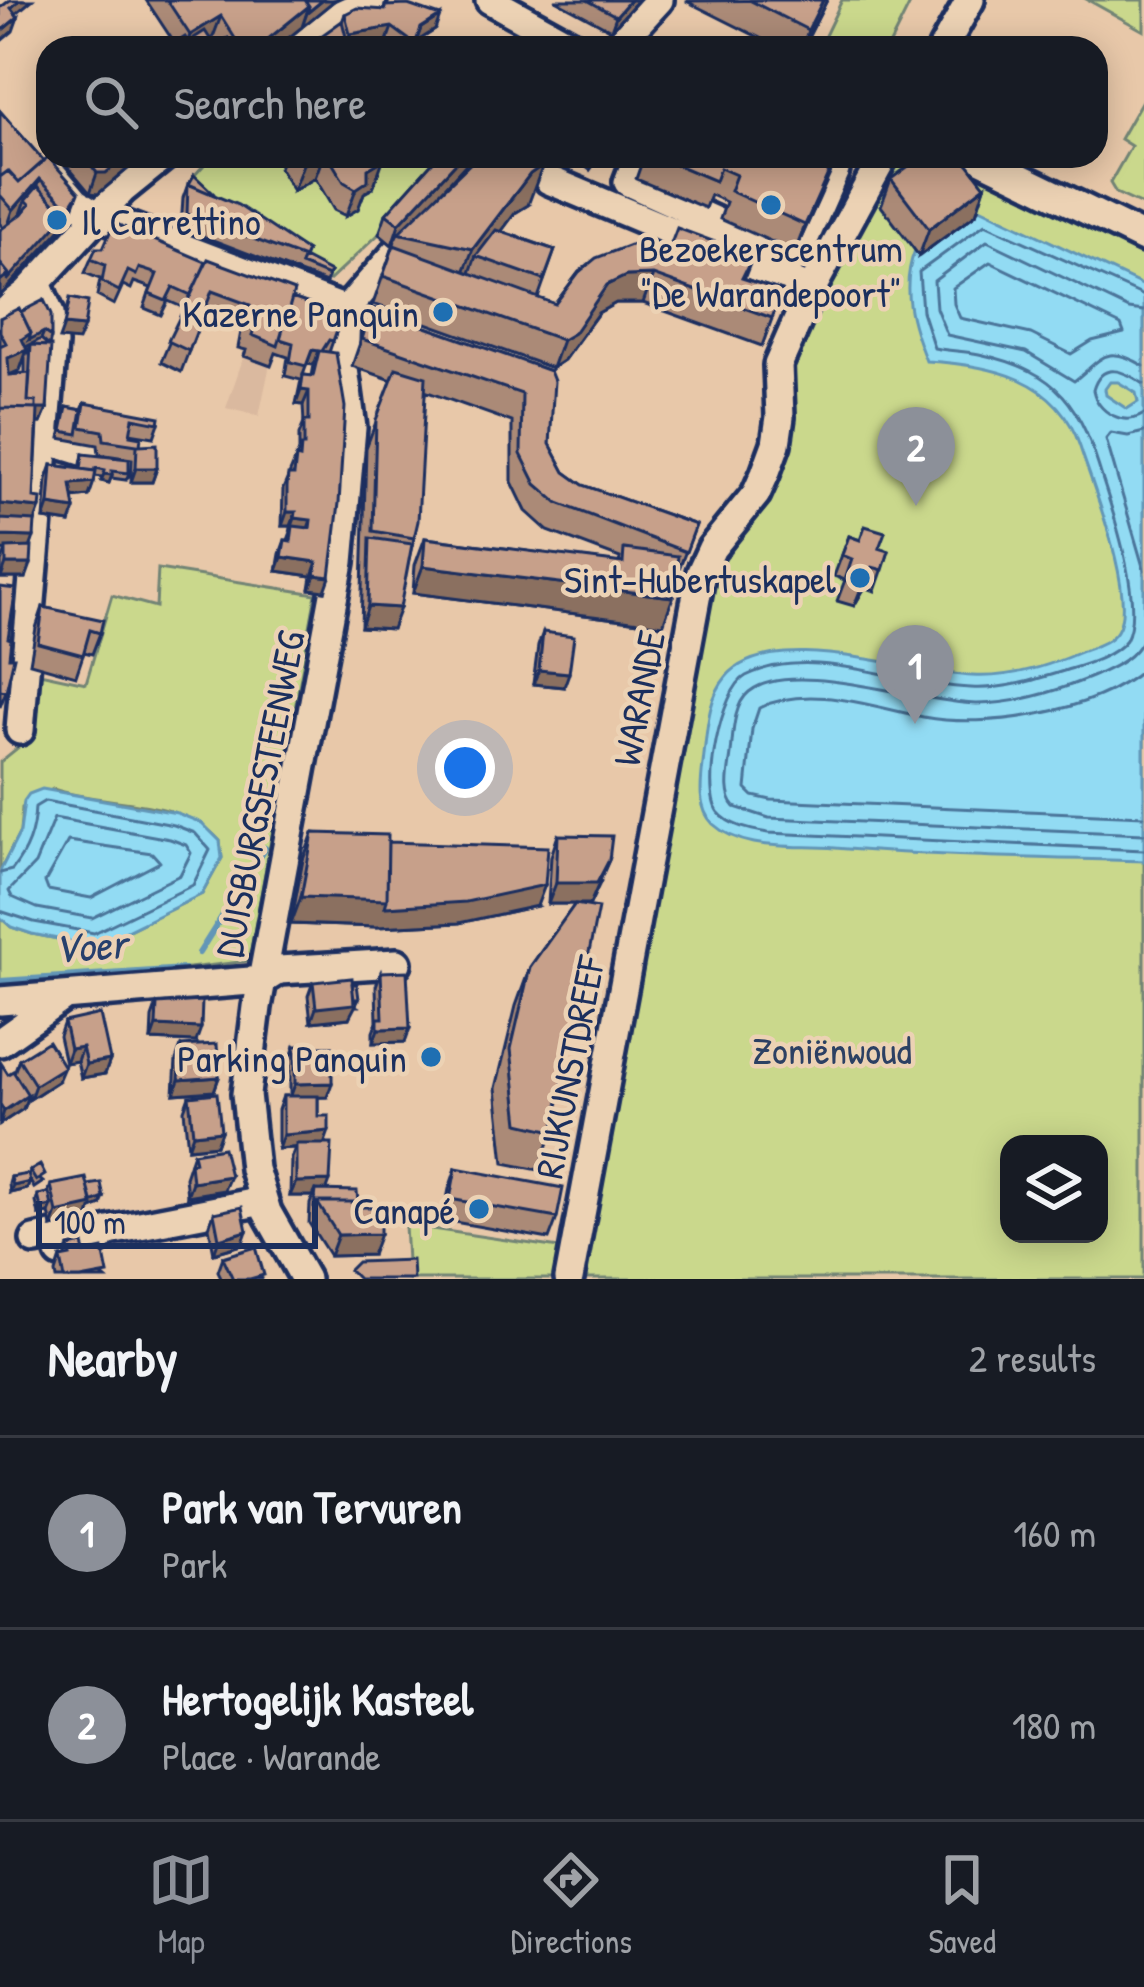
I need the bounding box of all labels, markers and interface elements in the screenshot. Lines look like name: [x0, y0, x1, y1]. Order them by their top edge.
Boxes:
search box: [36, 36, 1108, 168]
icon: search: [78, 69, 144, 135]
text: Search here: [174, 72, 366, 133]
marker: Bezoekerscentrum "De Warandepoort": [758, 192, 784, 218]
place label: Il Carrettino: [81, 194, 261, 247]
marker: Il Carrettino: [44, 207, 70, 233]
place label: Bezoekerscentrum "De Warandepoort": [639, 221, 903, 319]
place label: Kazerne Panquin: [182, 286, 419, 339]
marker: Kazerne Panquin: [430, 299, 456, 325]
pin: 2: [877, 407, 955, 506]
place label: Sint-Hubertuskapel: [564, 552, 837, 605]
marker: Sint-Hubertuskapel: [847, 565, 873, 591]
pin: 1: [876, 625, 954, 724]
street label: DUISBURGSESTEENWEG: [201, 626, 317, 962]
street label: WARANDE: [599, 626, 677, 770]
your location: [435, 738, 495, 798]
water label: Voer: [51, 914, 133, 976]
street label: RIJKUNSTDREEF: [521, 950, 617, 1183]
park label: Zoniënwoud: [752, 1023, 912, 1076]
place label: Parking Panquin: [177, 1031, 407, 1084]
marker: Parking Panquin: [418, 1044, 444, 1070]
map controls: [1000, 1135, 1108, 1243]
button: layers: [1000, 1135, 1108, 1243]
place label: Canapé: [353, 1183, 455, 1236]
scale bar: [36, 1195, 318, 1248]
marker: Canapé: [466, 1196, 492, 1222]
text: 100 m: [54, 1200, 126, 1244]
text: Nearby: [48, 1323, 178, 1392]
text: 2 results: [969, 1331, 1096, 1384]
text: Park van Tervuren: [162, 1476, 462, 1537]
text: 1: [80, 1506, 94, 1559]
text: 160 m: [1013, 1506, 1096, 1559]
text: Park: [162, 1537, 227, 1590]
text: Hertogelijk Kasteel: [162, 1668, 473, 1729]
text: 2: [78, 1698, 96, 1751]
text: 180 m: [1012, 1698, 1096, 1751]
text: Place · Warande: [162, 1729, 381, 1782]
tab: Map: [148, 1847, 214, 1963]
tab: Directions: [511, 1847, 632, 1963]
tab: Saved: [928, 1847, 996, 1963]

